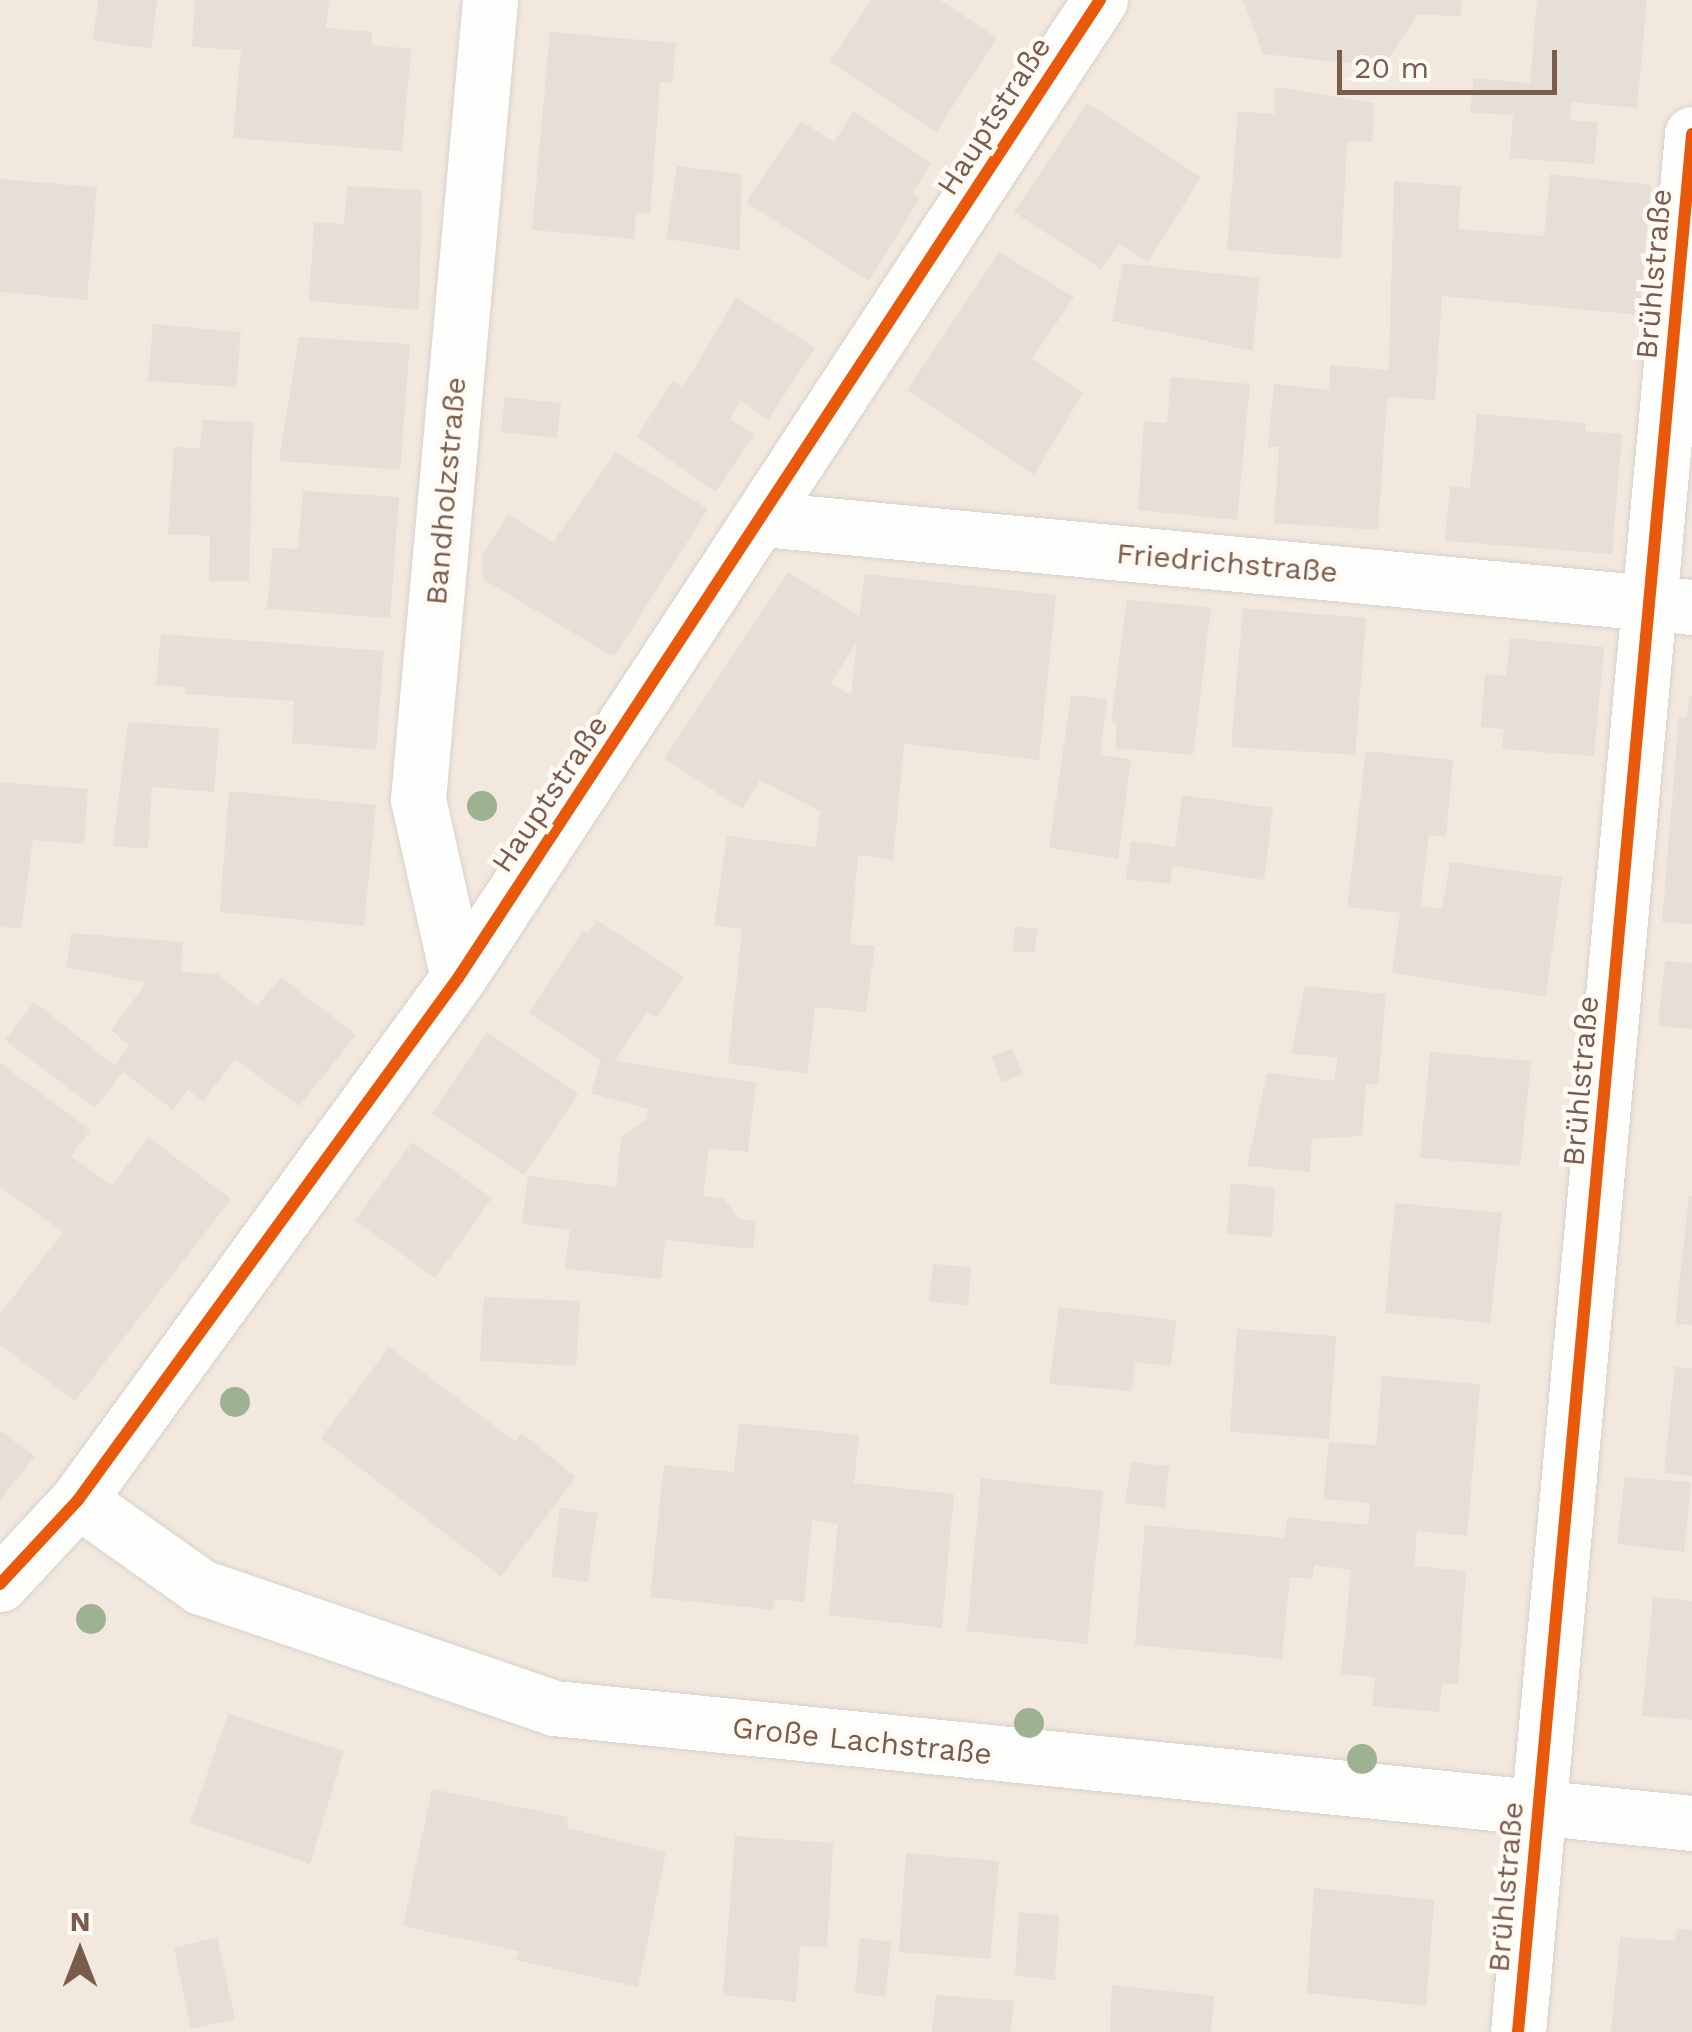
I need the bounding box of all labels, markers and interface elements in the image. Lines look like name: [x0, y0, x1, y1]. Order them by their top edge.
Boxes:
street label: Hauptstraße: [929, 30, 1059, 202]
scale bar: [1342, 30, 1562, 92]
text: 20 m: [1354, 50, 1429, 85]
street label: Brühlstraße: [1629, 187, 1679, 361]
street label: Bandholzstraße: [418, 376, 474, 606]
street label: Friedrichstraße: [1115, 535, 1339, 591]
street label: Hauptstraße: [484, 709, 616, 879]
street label: Brühlstraße: [1556, 994, 1606, 1168]
street label: Große Lachstraße: [730, 1709, 994, 1773]
street label: Brühlstraße: [1481, 1800, 1531, 1974]
north arrow: [30, 1902, 130, 2002]
text: N: [70, 1905, 90, 1938]

